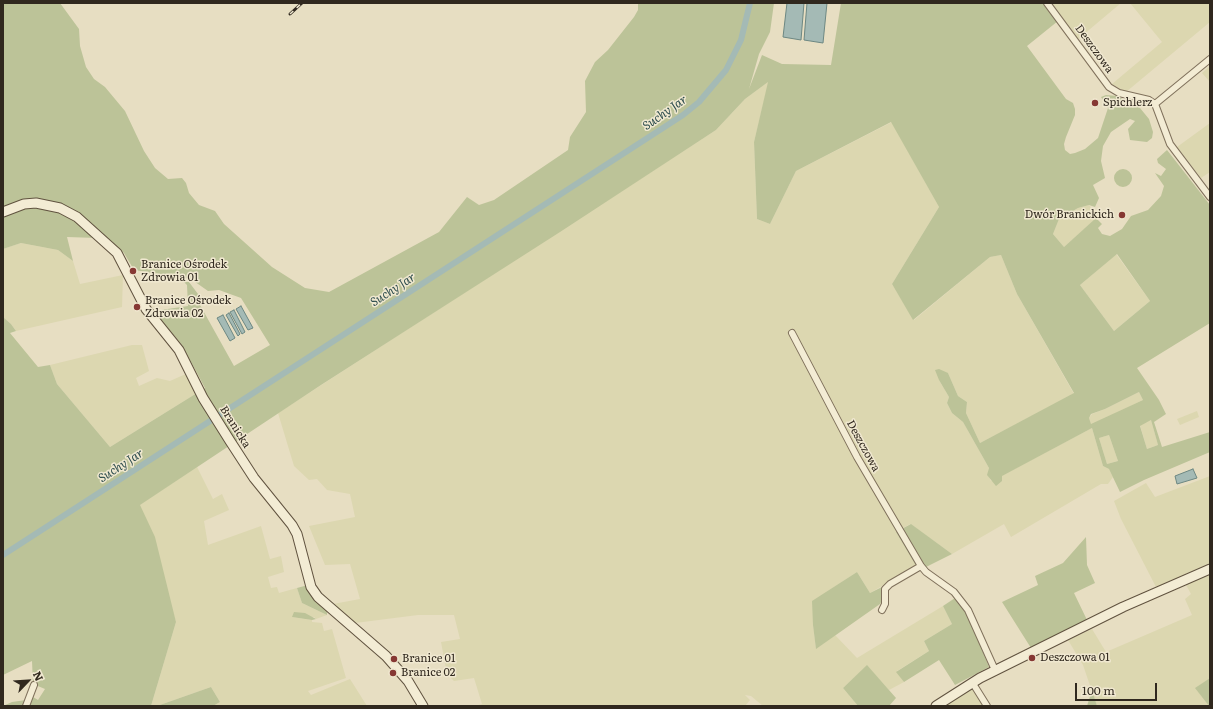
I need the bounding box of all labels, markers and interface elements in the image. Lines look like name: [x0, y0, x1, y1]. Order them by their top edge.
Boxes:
street label: Deszczowa: [1072, 22, 1116, 76]
water label: Suchy Jar: [640, 93, 690, 133]
place label: Spichlerz: [1103, 96, 1152, 110]
marker: Spichlerz: [1090, 98, 1100, 108]
place label: Dwór Branickich: [1025, 208, 1114, 222]
marker: Dwór Branickich: [1117, 210, 1127, 220]
place label: Branice Ośrodek Zdrowia 01: [141, 258, 227, 284]
marker: Branice Ośrodek Zdrowia 01: [128, 266, 138, 276]
water label: Suchy Jar: [368, 270, 418, 310]
place label: Branice Ośrodek Zdrowia 02: [145, 294, 231, 320]
marker: Branice Ośrodek Zdrowia 02: [132, 302, 142, 312]
street label: Branicka: [217, 403, 253, 451]
street label: Deszczowa: [843, 418, 883, 474]
water label: Suchy Jar: [96, 446, 146, 486]
place label: Deszczowa 01: [1040, 651, 1110, 665]
place label: Branice 01: [402, 652, 455, 666]
marker: Deszczowa 01: [1027, 653, 1037, 663]
marker: Branice 01: [389, 654, 399, 664]
north arrow: [8, 661, 48, 701]
place label: Branice 02: [401, 666, 455, 680]
text: N: [30, 668, 48, 683]
marker: Branice 02: [388, 668, 398, 678]
scale bar: [1077, 675, 1159, 701]
text: 100 m: [1082, 681, 1115, 699]

